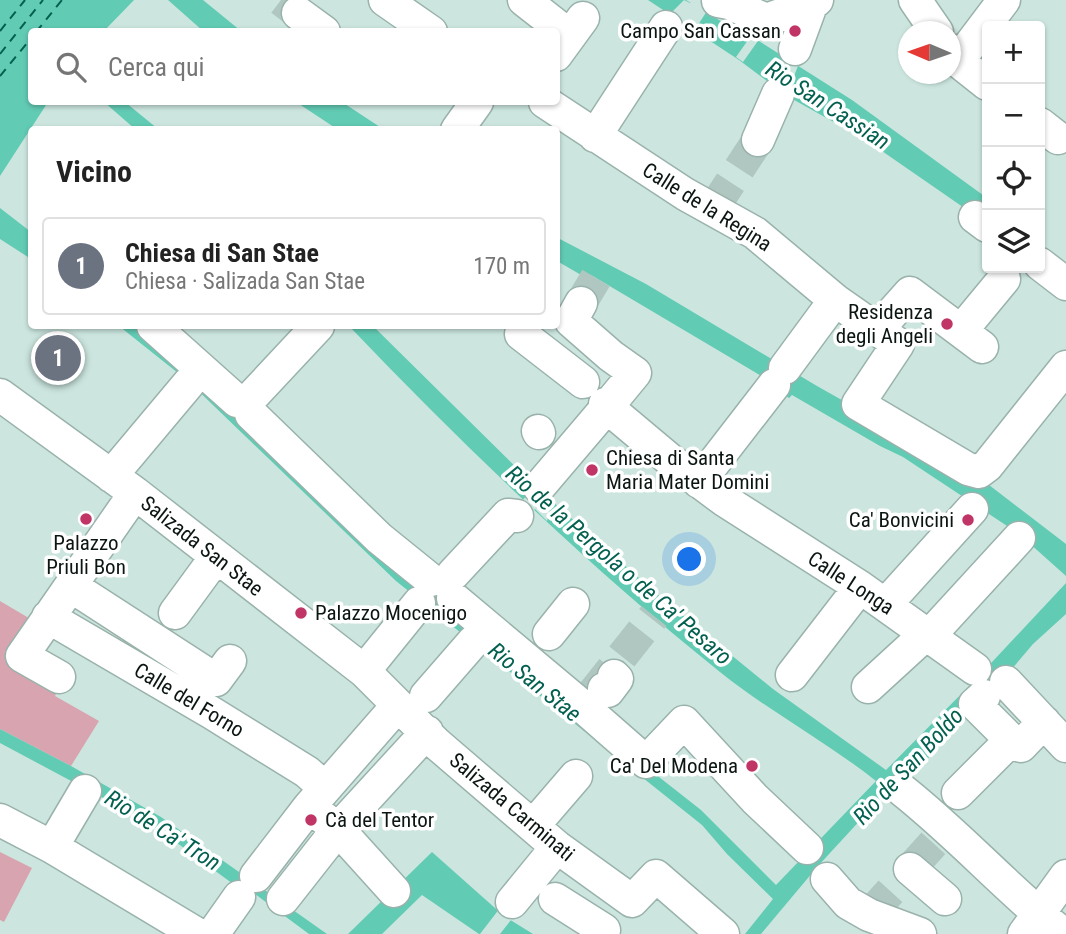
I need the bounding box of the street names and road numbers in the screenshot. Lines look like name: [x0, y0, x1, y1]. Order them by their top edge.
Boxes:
street label: Calle de la Regina: [638, 158, 776, 256]
street label: Salizada San Stae: [136, 491, 268, 601]
street label: Calle Longa: [804, 546, 898, 620]
street label: Calle del Forno: [130, 658, 248, 742]
street label: Salizada Carminati: [445, 748, 579, 866]

